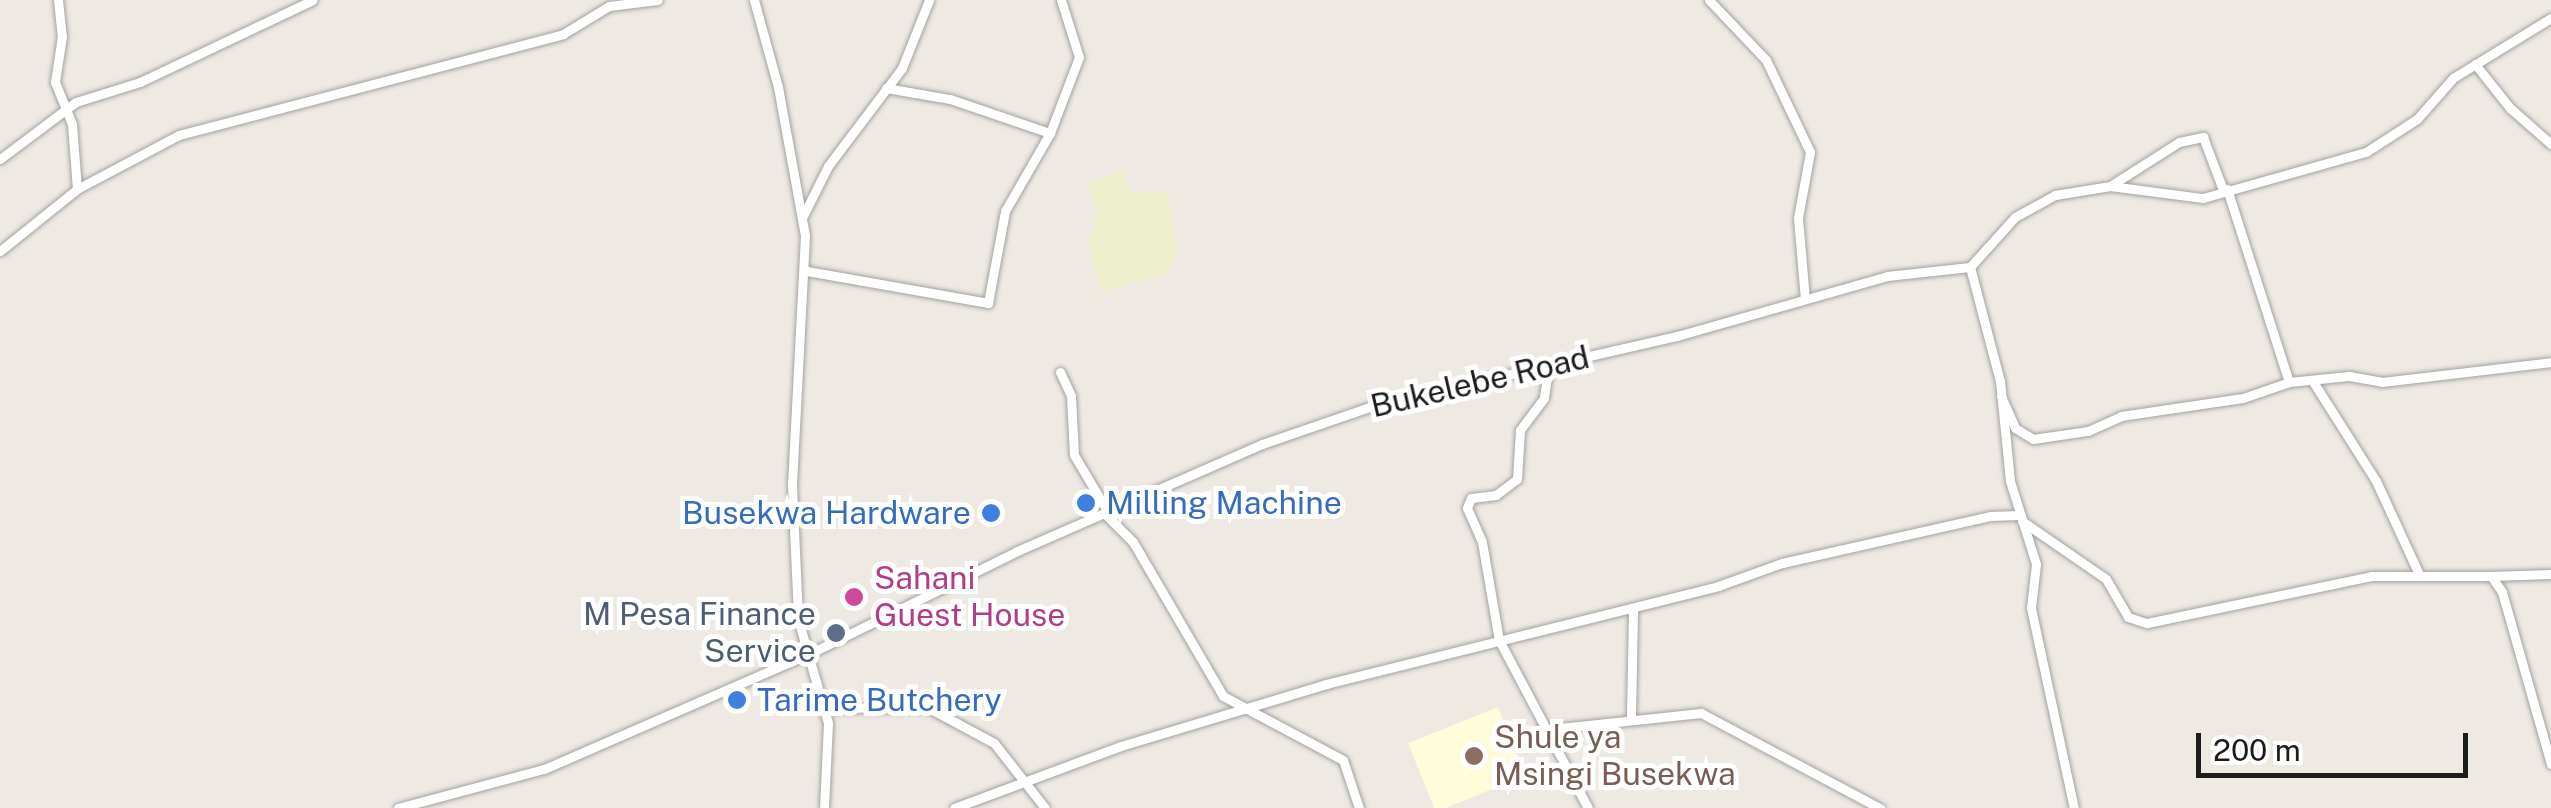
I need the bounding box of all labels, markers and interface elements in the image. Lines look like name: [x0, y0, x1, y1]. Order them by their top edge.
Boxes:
street label: Bukelebe Road: [1367, 338, 1593, 426]
place label: Milling Machine: [1106, 484, 1342, 522]
marker: Milling Machine: [1075, 492, 1097, 514]
place label: Busekwa Hardware: [682, 494, 971, 532]
marker: Busekwa Hardware: [980, 502, 1002, 524]
place label: Sahani Guest House: [874, 560, 1065, 635]
marker: Sahani Guest House: [843, 586, 865, 608]
place label: M Pesa Finance Service: [583, 596, 816, 671]
marker: M Pesa Finance Service: [825, 622, 847, 644]
place label: Tarime Butchery: [757, 681, 1002, 719]
marker: Tarime Butchery: [726, 689, 748, 711]
scale bar: [2201, 713, 2474, 775]
place label: Shule ya Msingi Busekwa: [1494, 719, 1736, 794]
text: 200 m: [2213, 732, 2301, 768]
marker: Shule ya Msingi Busekwa: [1463, 745, 1485, 767]

